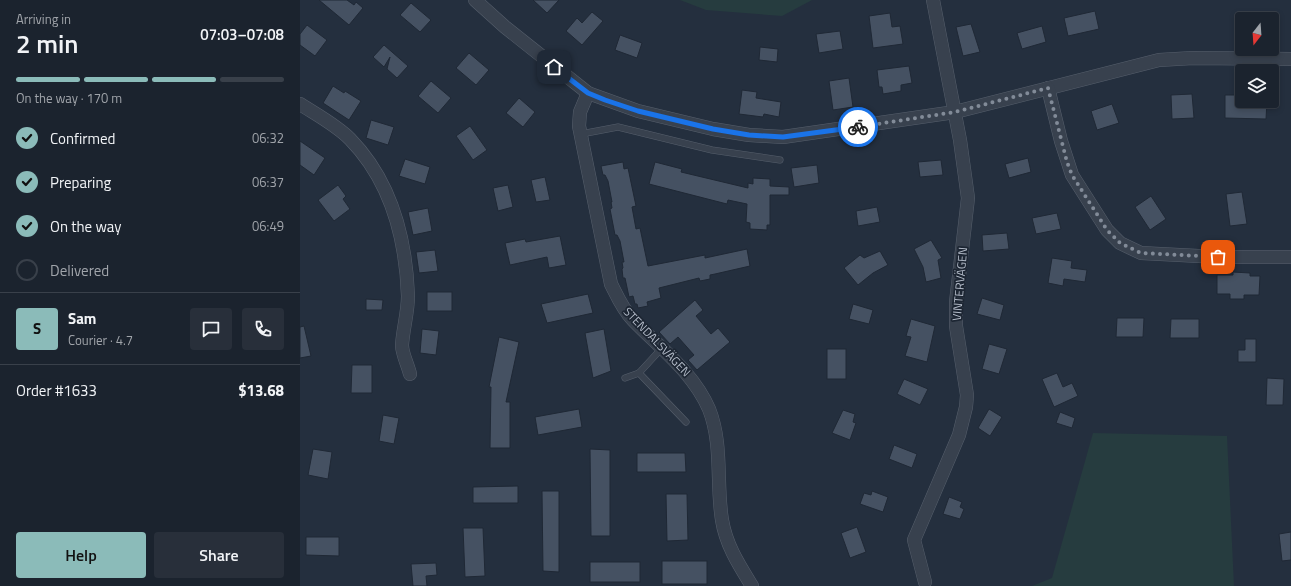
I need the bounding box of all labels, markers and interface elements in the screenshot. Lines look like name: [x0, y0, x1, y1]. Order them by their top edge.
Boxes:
text: Arriving in: [16, 9, 71, 29]
north arrow: [1235, 12, 1279, 56]
map controls: [1235, 12, 1279, 108]
text: 07:03–07:08: [200, 23, 284, 46]
text: 2 min: [16, 24, 79, 63]
pin: [537, 50, 571, 84]
icon: home: [543, 56, 565, 78]
button: layers: [1235, 64, 1279, 108]
text: On the way · 170 m: [16, 88, 122, 108]
courier: [838, 107, 878, 147]
icon: bike: [847, 116, 869, 138]
icon: check: [16, 127, 38, 149]
text: Confirmed: [50, 127, 115, 150]
text: 06:32: [252, 128, 284, 148]
icon: check: [16, 171, 38, 193]
text: Preparing: [50, 171, 111, 194]
text: 06:37: [252, 172, 284, 192]
icon: check: [16, 215, 38, 237]
text: On the way: [50, 215, 122, 238]
text: 06:49: [252, 216, 284, 236]
pin: [1201, 240, 1235, 274]
street label: VINTERVÄGEN: [947, 246, 972, 322]
icon: bag: [1207, 246, 1229, 268]
text: Delivered: [50, 259, 109, 282]
street label: STENDALSVÄGEN: [619, 303, 696, 381]
text: Sam: [68, 307, 96, 330]
button: chat: [190, 308, 232, 350]
button: phone: [242, 308, 284, 350]
text: S: [33, 317, 41, 340]
text: Courier · 4.7: [68, 330, 133, 350]
text: Order #1633: [16, 379, 97, 402]
text: $13.68: [238, 379, 284, 402]
button: Help: [16, 532, 146, 578]
button: Share: [154, 532, 284, 578]

